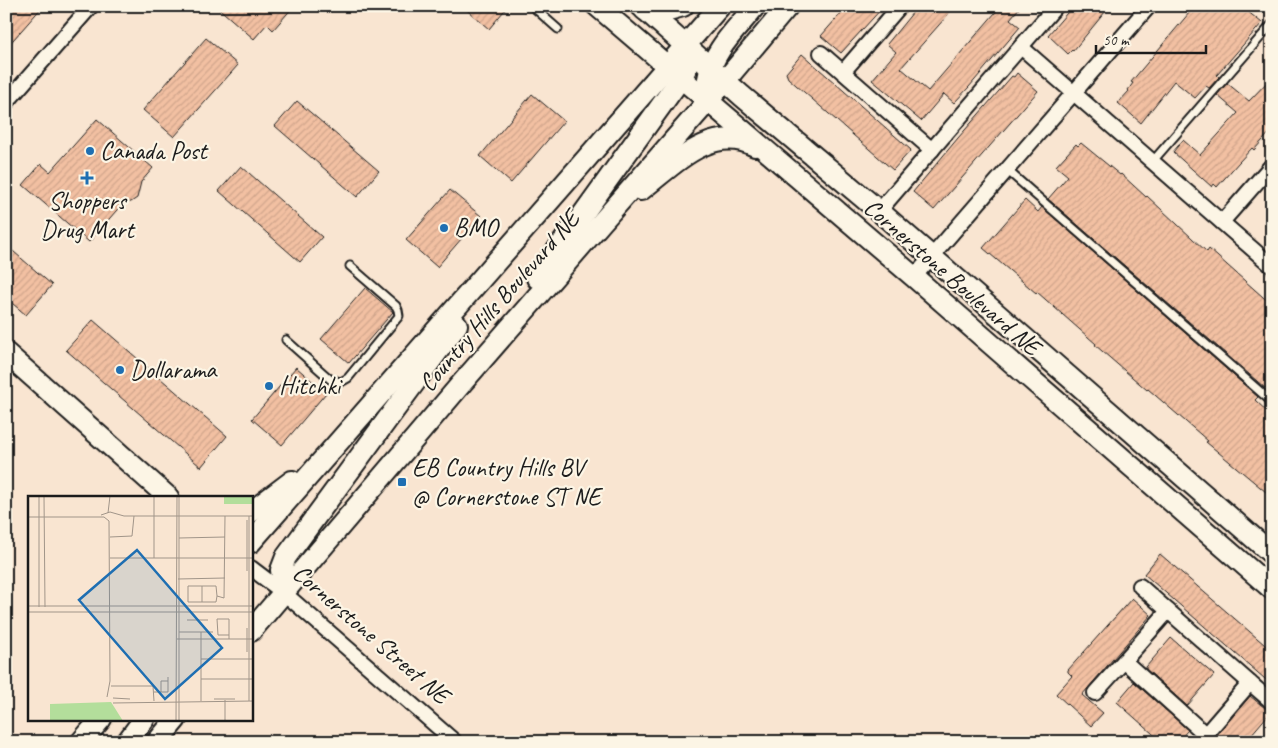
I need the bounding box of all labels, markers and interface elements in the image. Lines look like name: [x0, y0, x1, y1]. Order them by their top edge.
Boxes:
scale bar: [1096, 22, 1206, 54]
text: 50 m: [1103, 31, 1130, 50]
place label: Canada Post: [100, 135, 209, 167]
marker: Canada Post: [84, 145, 96, 157]
marker: Shoppers Drug Mart: [81, 172, 93, 184]
place label: Shoppers Drug Mart: [40, 185, 136, 246]
street label: Cornerstone Boulevard NE: [857, 191, 1049, 364]
street label: Country Hills Boulevard NE: [412, 202, 588, 398]
place label: BMO: [454, 212, 500, 244]
marker: BMO: [438, 222, 450, 234]
place label: Dollarama: [130, 354, 218, 386]
marker: Dollarama: [114, 364, 126, 376]
place label: Hitchki: [279, 370, 344, 402]
marker: Hitchki: [263, 380, 275, 392]
place label: EB Country Hills BV @ Cornerstone ST NE: [412, 452, 603, 513]
marker: EB Country Hills BV @ Cornerstone ST NE: [396, 476, 408, 488]
inset map: [28, 496, 252, 720]
street label: Cornerstone Street NE: [286, 557, 458, 713]

